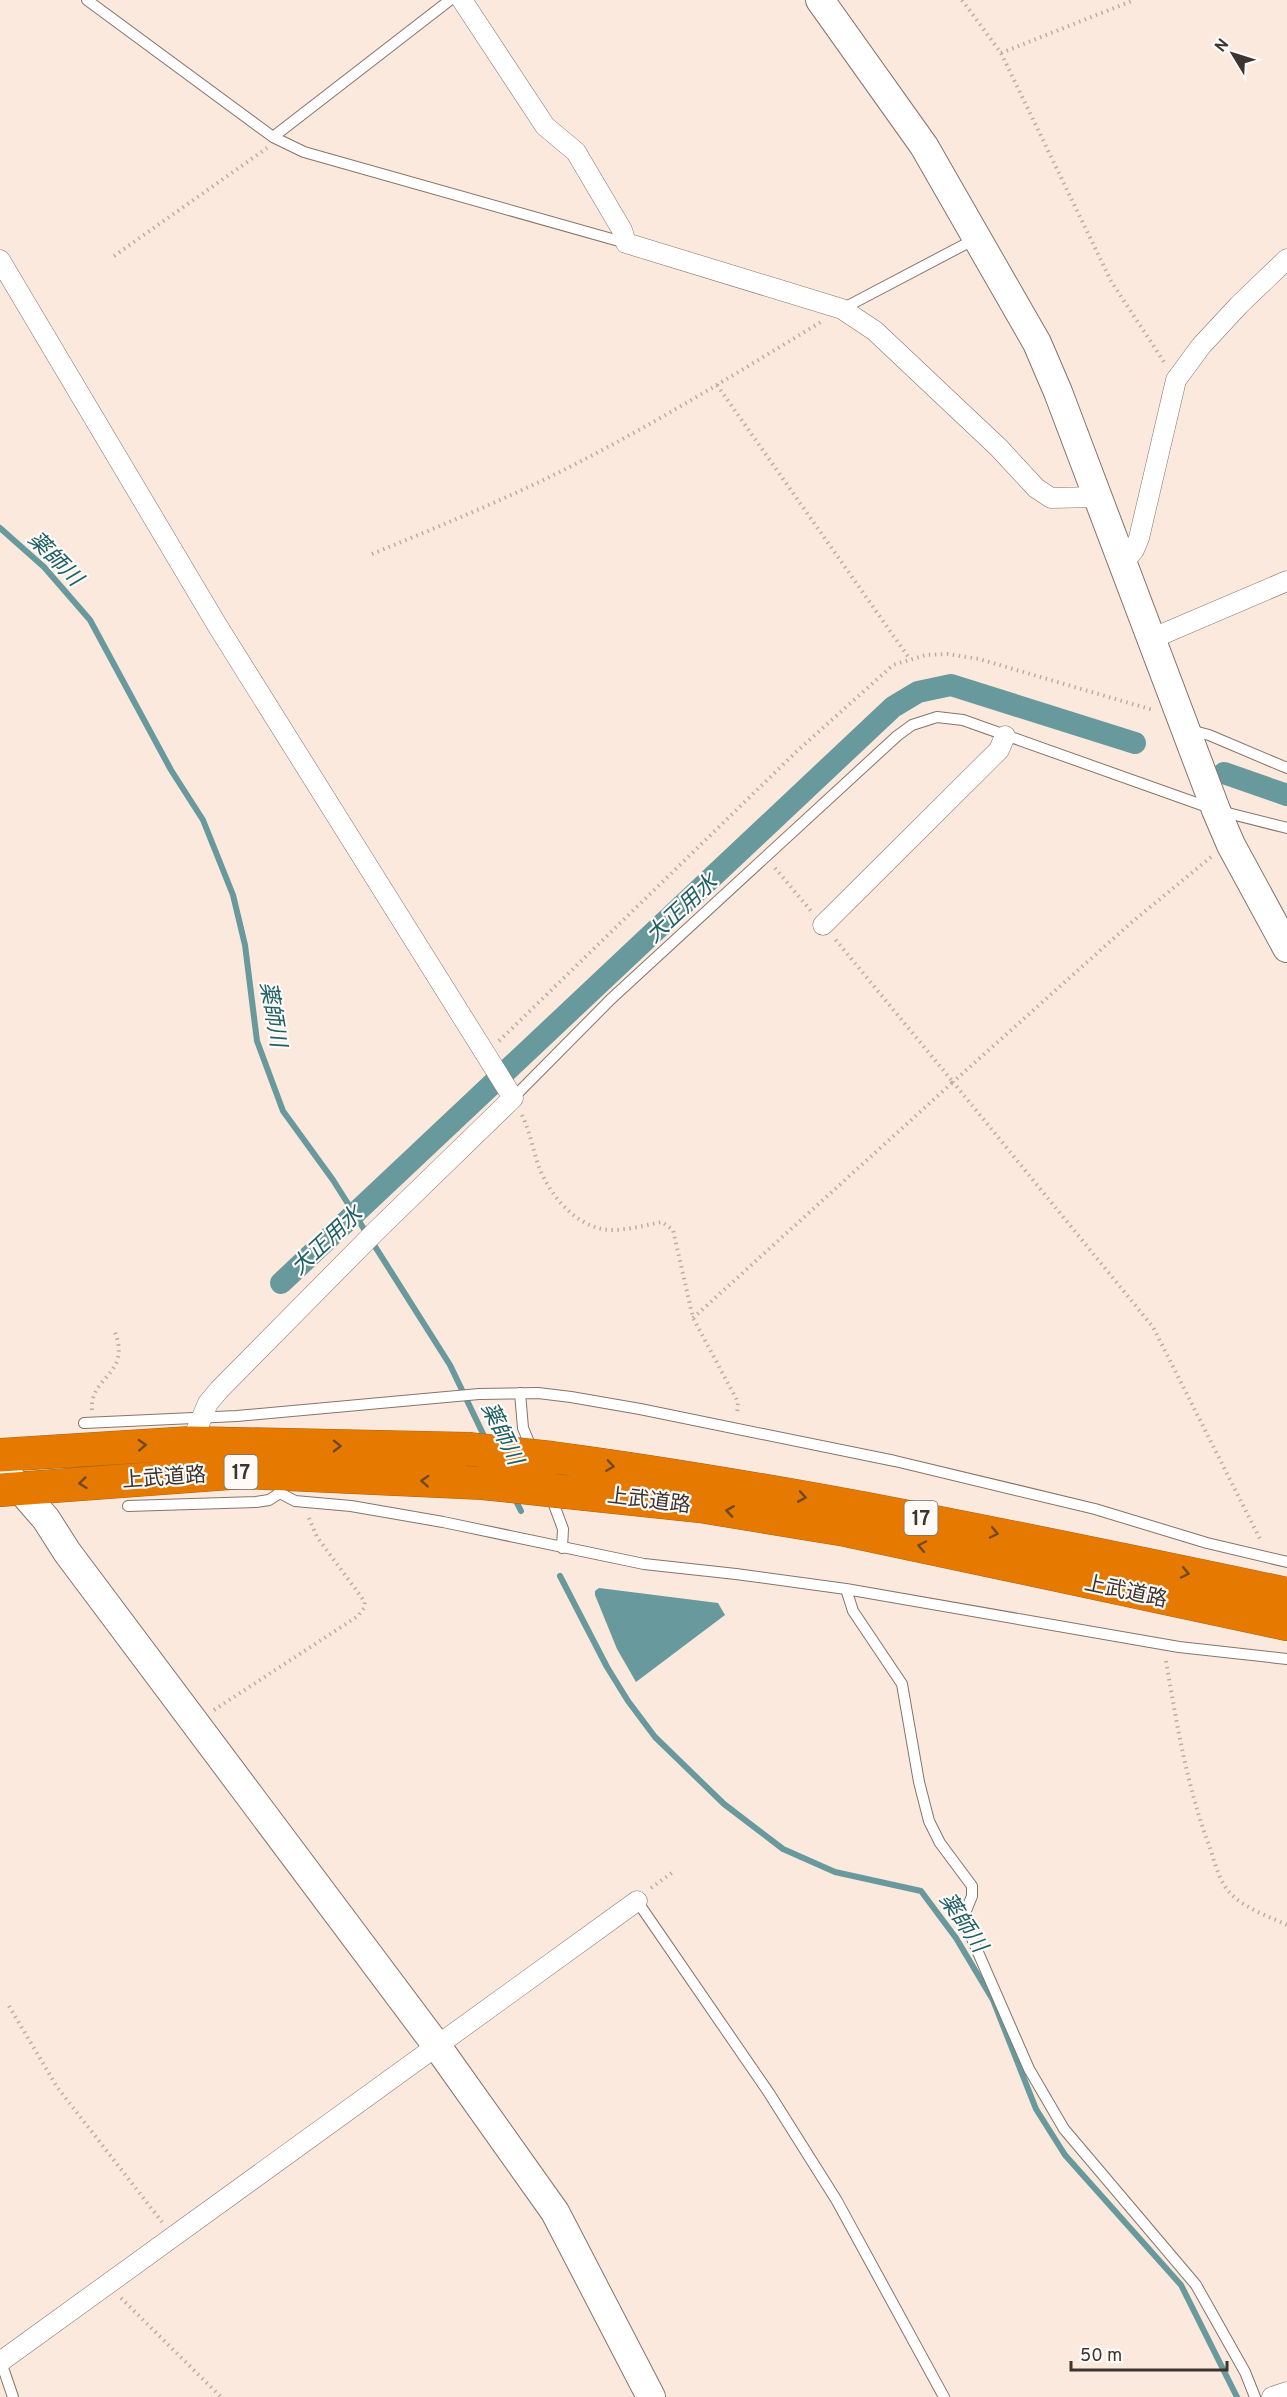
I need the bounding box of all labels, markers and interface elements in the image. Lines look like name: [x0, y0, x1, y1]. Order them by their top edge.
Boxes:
north arrow: [1203, 24, 1263, 84]
text: N: [1211, 35, 1234, 57]
water label: 薬師川: [21, 527, 89, 594]
water label: 大正用水: [641, 869, 726, 950]
water label: 薬師川: [253, 980, 291, 1051]
water label: 大正用水: [286, 1201, 371, 1282]
water label: 薬師川: [474, 1399, 528, 1471]
one-way arrow: [138, 1438, 147, 1451]
one-way arrow: [333, 1440, 342, 1452]
road number: 17: [224, 1455, 258, 1489]
one-way arrow: [605, 1460, 614, 1472]
street label: 上武道路: [121, 1462, 207, 1495]
one-way arrow: [420, 1474, 429, 1487]
one-way arrow: [79, 1476, 88, 1489]
street label: 上武道路: [605, 1483, 692, 1520]
one-way arrow: [798, 1490, 807, 1502]
road number: 17: [904, 1501, 938, 1535]
one-way arrow: [725, 1506, 734, 1518]
one-way arrow: [989, 1526, 999, 1539]
one-way arrow: [917, 1541, 927, 1554]
one-way arrow: [1180, 1566, 1190, 1579]
street label: 上武道路: [1082, 1571, 1170, 1614]
water label: 薬師川: [932, 1888, 993, 1960]
scale bar: [1071, 2334, 1227, 2372]
text: 50 m: [1080, 2345, 1122, 2368]

